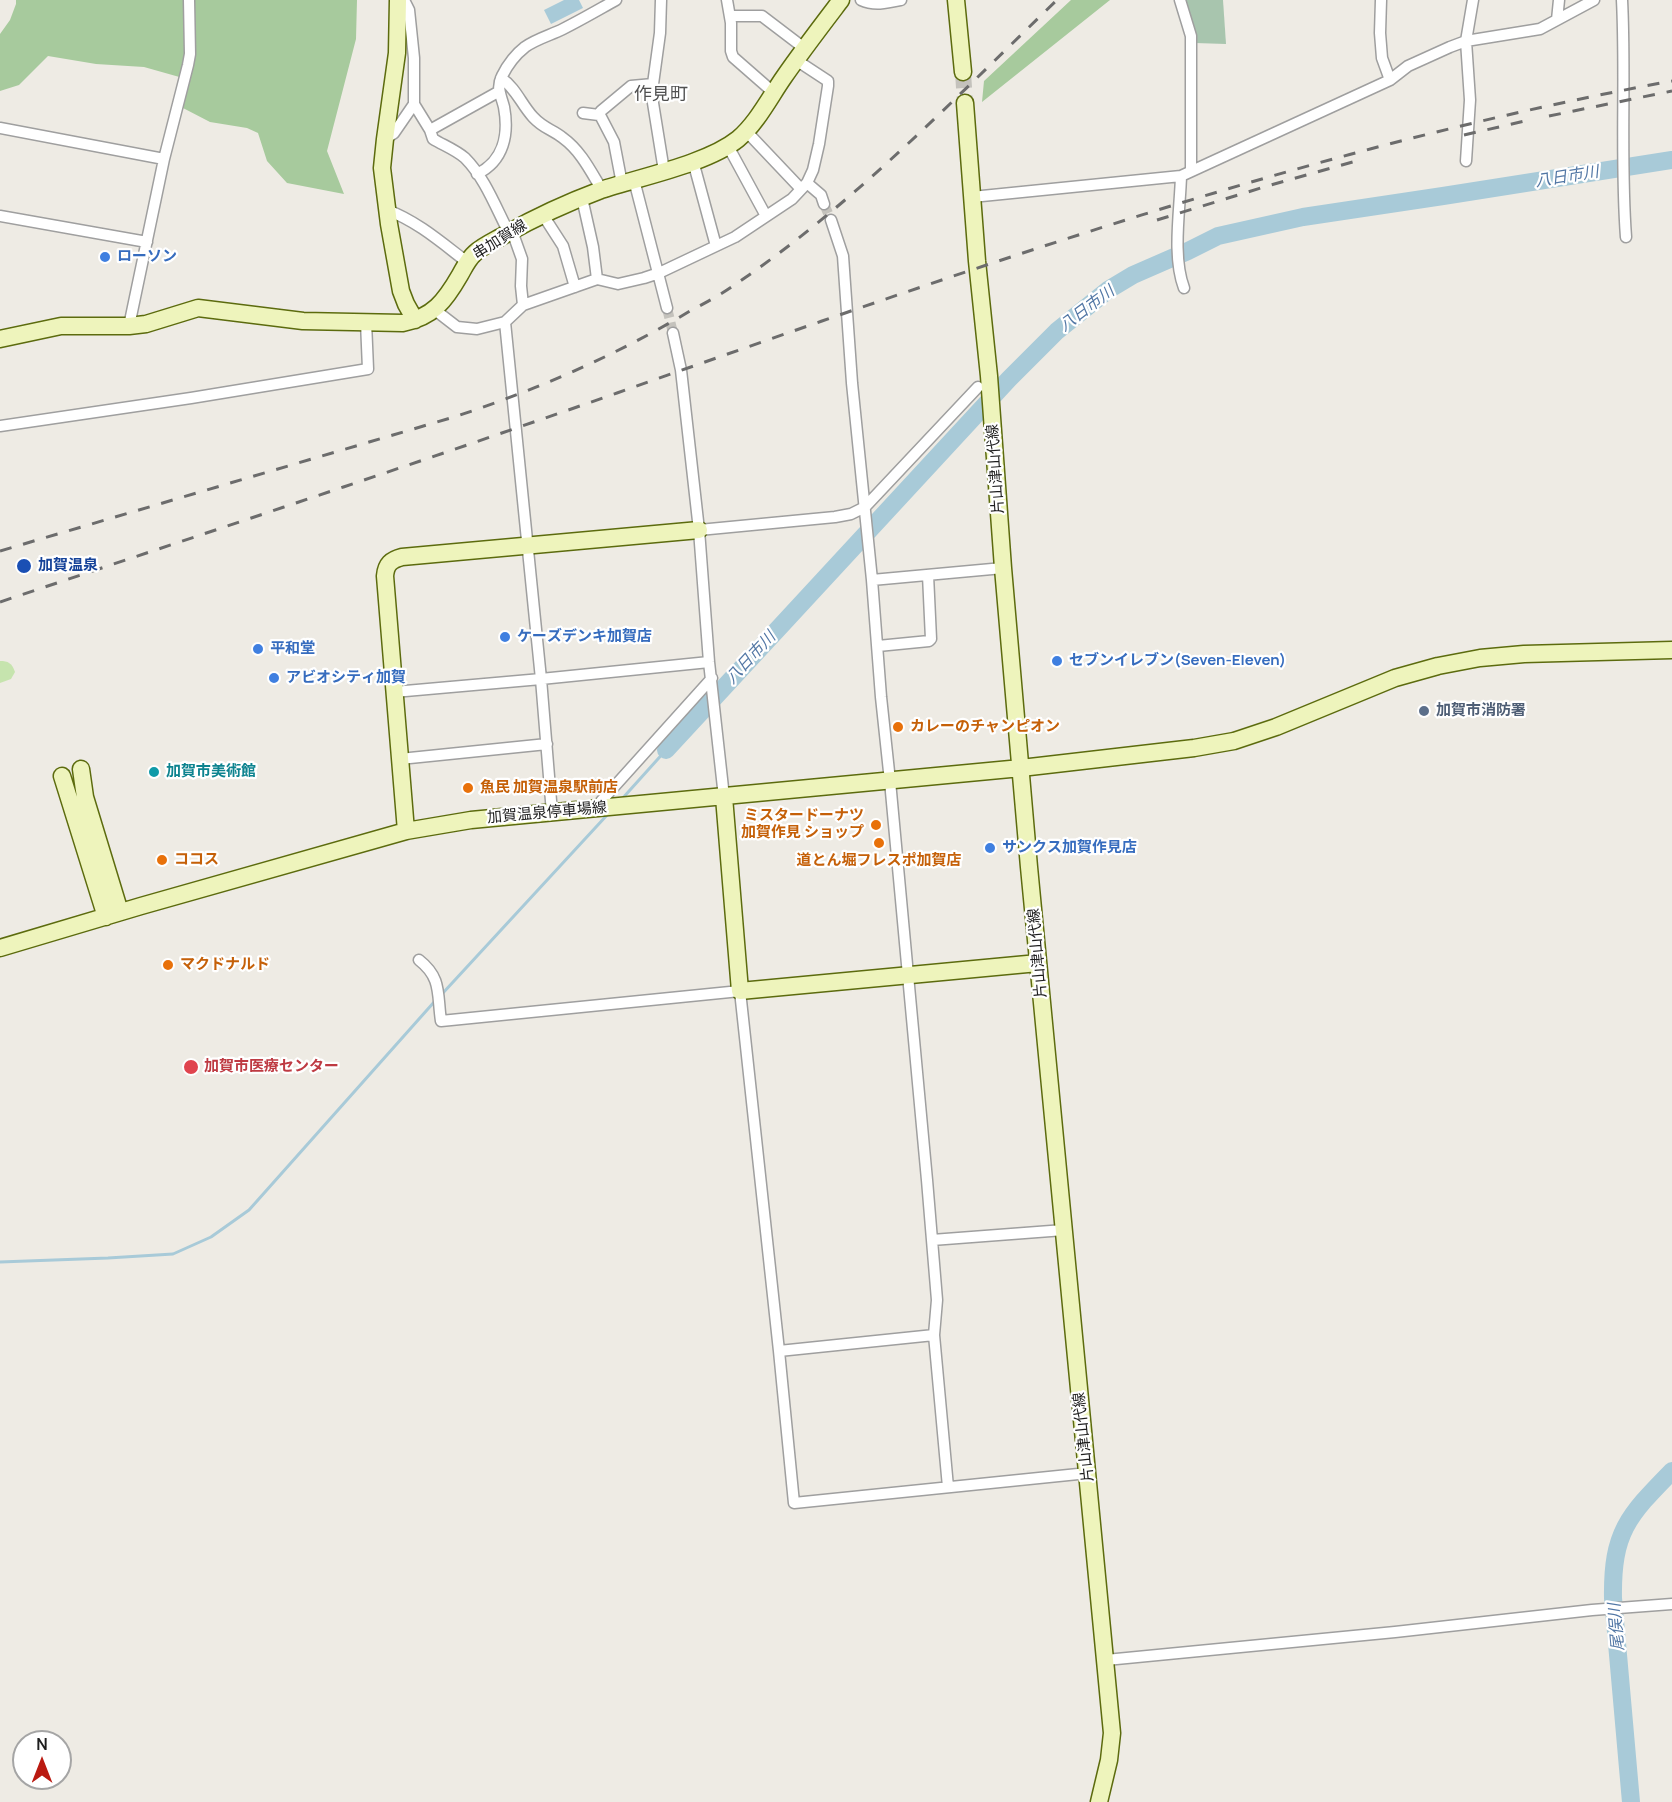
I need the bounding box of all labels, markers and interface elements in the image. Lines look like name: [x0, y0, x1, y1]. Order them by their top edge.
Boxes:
district label: 作見町: [634, 84, 688, 106]
water label: 八日市川: [1534, 163, 1600, 191]
street label: 串加賀線: [470, 216, 530, 264]
place label: ローソン: [117, 248, 177, 266]
marker: ローソン: [98, 250, 112, 264]
water label: 八日市川: [1056, 282, 1118, 336]
street label: 片山津山代線: [984, 423, 1008, 515]
marker: 加賀温泉: [15, 557, 33, 575]
place label: 加賀温泉: [38, 557, 98, 575]
place label: ケーズデンキ加賀店: [517, 628, 652, 646]
water label: 八日市川: [722, 628, 780, 688]
marker: ケーズデンキ加賀店: [498, 630, 512, 644]
place label: 平和堂: [270, 640, 315, 658]
marker: 平和堂: [251, 642, 265, 656]
place label: セブンイレブン(Seven-Eleven): [1069, 652, 1286, 670]
marker: セブンイレブン(Seven-Eleven): [1050, 654, 1064, 668]
place label: アビオシティ加賀: [286, 669, 406, 687]
marker: アビオシティ加賀: [267, 671, 281, 685]
place label: 加賀市消防署: [1436, 702, 1526, 720]
marker: 加賀市消防署: [1417, 704, 1431, 718]
place label: カレーのチャンピオン: [910, 718, 1060, 736]
marker: カレーのチャンピオン: [891, 720, 905, 734]
place label: 加賀市美術館: [166, 763, 256, 781]
marker: 加賀市美術館: [147, 765, 161, 779]
place label: 魚民 加賀温泉駅前店: [480, 779, 618, 797]
marker: 魚民 加賀温泉駅前店: [461, 781, 475, 795]
street label: 加賀温泉停車場線: [486, 799, 608, 827]
place label: ミスタードーナツ 加賀作見 ショップ: [741, 807, 864, 842]
marker: ミスタードーナツ 加賀作見 ショップ: [869, 818, 883, 832]
marker: 道とん堀フレスポ加賀店: [872, 836, 886, 850]
place label: サンクス加賀作見店: [1002, 839, 1137, 857]
marker: サンクス加賀作見店: [983, 841, 997, 855]
place label: ココス: [174, 851, 219, 869]
place label: 道とん堀フレスポ加賀店: [797, 852, 961, 870]
marker: ココス: [155, 853, 169, 867]
street label: 片山津山代線: [1025, 907, 1051, 999]
place label: マクドナルド: [180, 956, 270, 974]
marker: マクドナルド: [161, 958, 175, 972]
marker: 加賀市医療センター: [182, 1058, 200, 1076]
place label: 加賀市医療センター: [204, 1058, 339, 1076]
street label: 片山津山代線: [1070, 1391, 1098, 1483]
water label: 尾俣川: [1605, 1602, 1629, 1652]
north arrow: [12, 1730, 72, 1790]
text: N: [36, 1733, 48, 1755]

